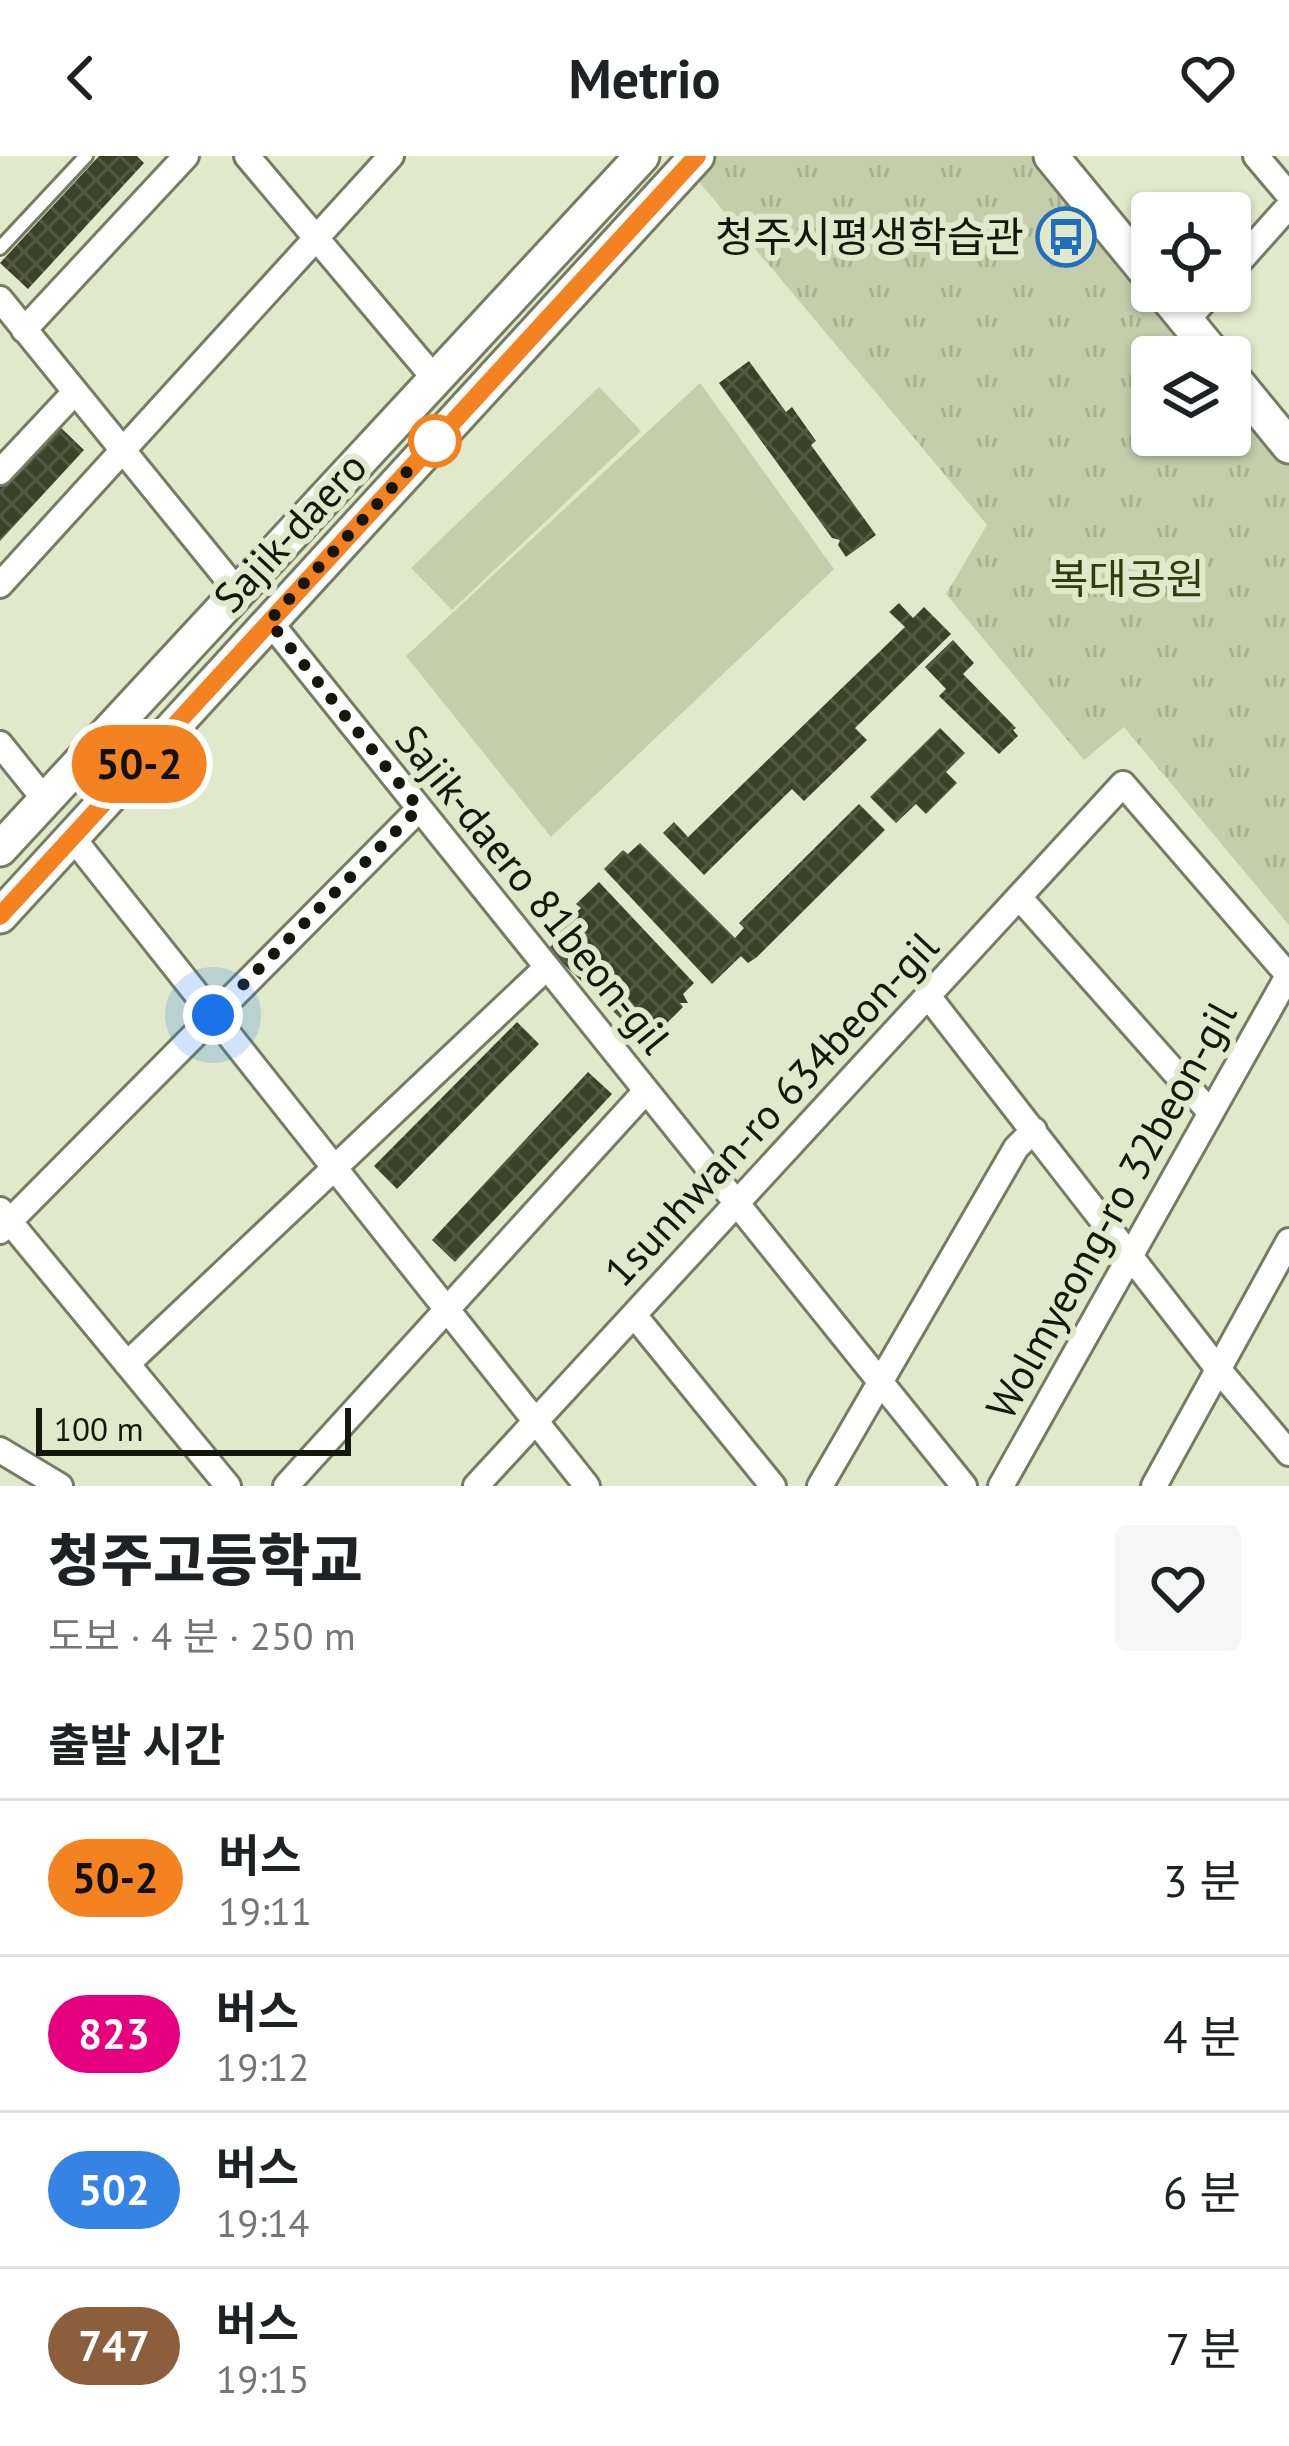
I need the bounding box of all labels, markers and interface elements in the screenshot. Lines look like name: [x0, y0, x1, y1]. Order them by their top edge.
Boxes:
text: Metrio: [569, 43, 720, 113]
icon: back: [48, 45, 114, 111]
icon: heart: [1175, 45, 1241, 111]
map controls: [1131, 192, 1251, 456]
button: locate: [1131, 192, 1251, 312]
bus stop icon: 청주시평생학습관: [1035, 206, 1097, 268]
place label: 청주시평생학습관: [715, 209, 1024, 264]
button: layers: [1131, 336, 1251, 456]
unlabelled marker: [410, 416, 460, 466]
street label: Sajik-daero: [201, 440, 378, 624]
park label: 복대공원: [1050, 551, 1204, 606]
street label: Sajik-daero 81beon-gil: [384, 713, 683, 1064]
line badge: 50-2: [55, 725, 223, 803]
text: 50-2: [96, 736, 182, 791]
street label: 1sunhwan-ro 634beon-gil: [592, 920, 950, 1298]
your location: [183, 985, 243, 1045]
street label: Wolmyeong-ro 32beon-gil: [973, 991, 1248, 1428]
scale bar: [36, 1402, 351, 1455]
text: 100 m: [54, 1407, 144, 1450]
text: 청주고등학교: [48, 1523, 363, 1597]
button: heart: [1115, 1525, 1241, 1651]
text: 도보 · 4 분 · 250 m: [48, 1610, 356, 1661]
text: 출발 시간: [48, 1715, 225, 1773]
text: 버스: [219, 1826, 301, 1884]
text: 50-2: [72, 1850, 159, 1905]
text: 3 분: [1163, 1851, 1241, 1909]
text: 19:11: [219, 1885, 312, 1936]
text: 버스: [216, 1982, 299, 2040]
text: 823: [78, 2006, 150, 2061]
text: 4 분: [1163, 2007, 1241, 2065]
text: 19:12: [216, 2041, 310, 2092]
text: 버스: [216, 2138, 299, 2196]
text: 502: [78, 2162, 150, 2217]
text: 6 분: [1163, 2163, 1241, 2221]
text: 19:14: [216, 2197, 310, 2248]
text: 버스: [216, 2294, 299, 2352]
text: 747: [78, 2318, 150, 2373]
text: 7 분: [1165, 2319, 1241, 2377]
text: 19:15: [216, 2353, 310, 2404]

